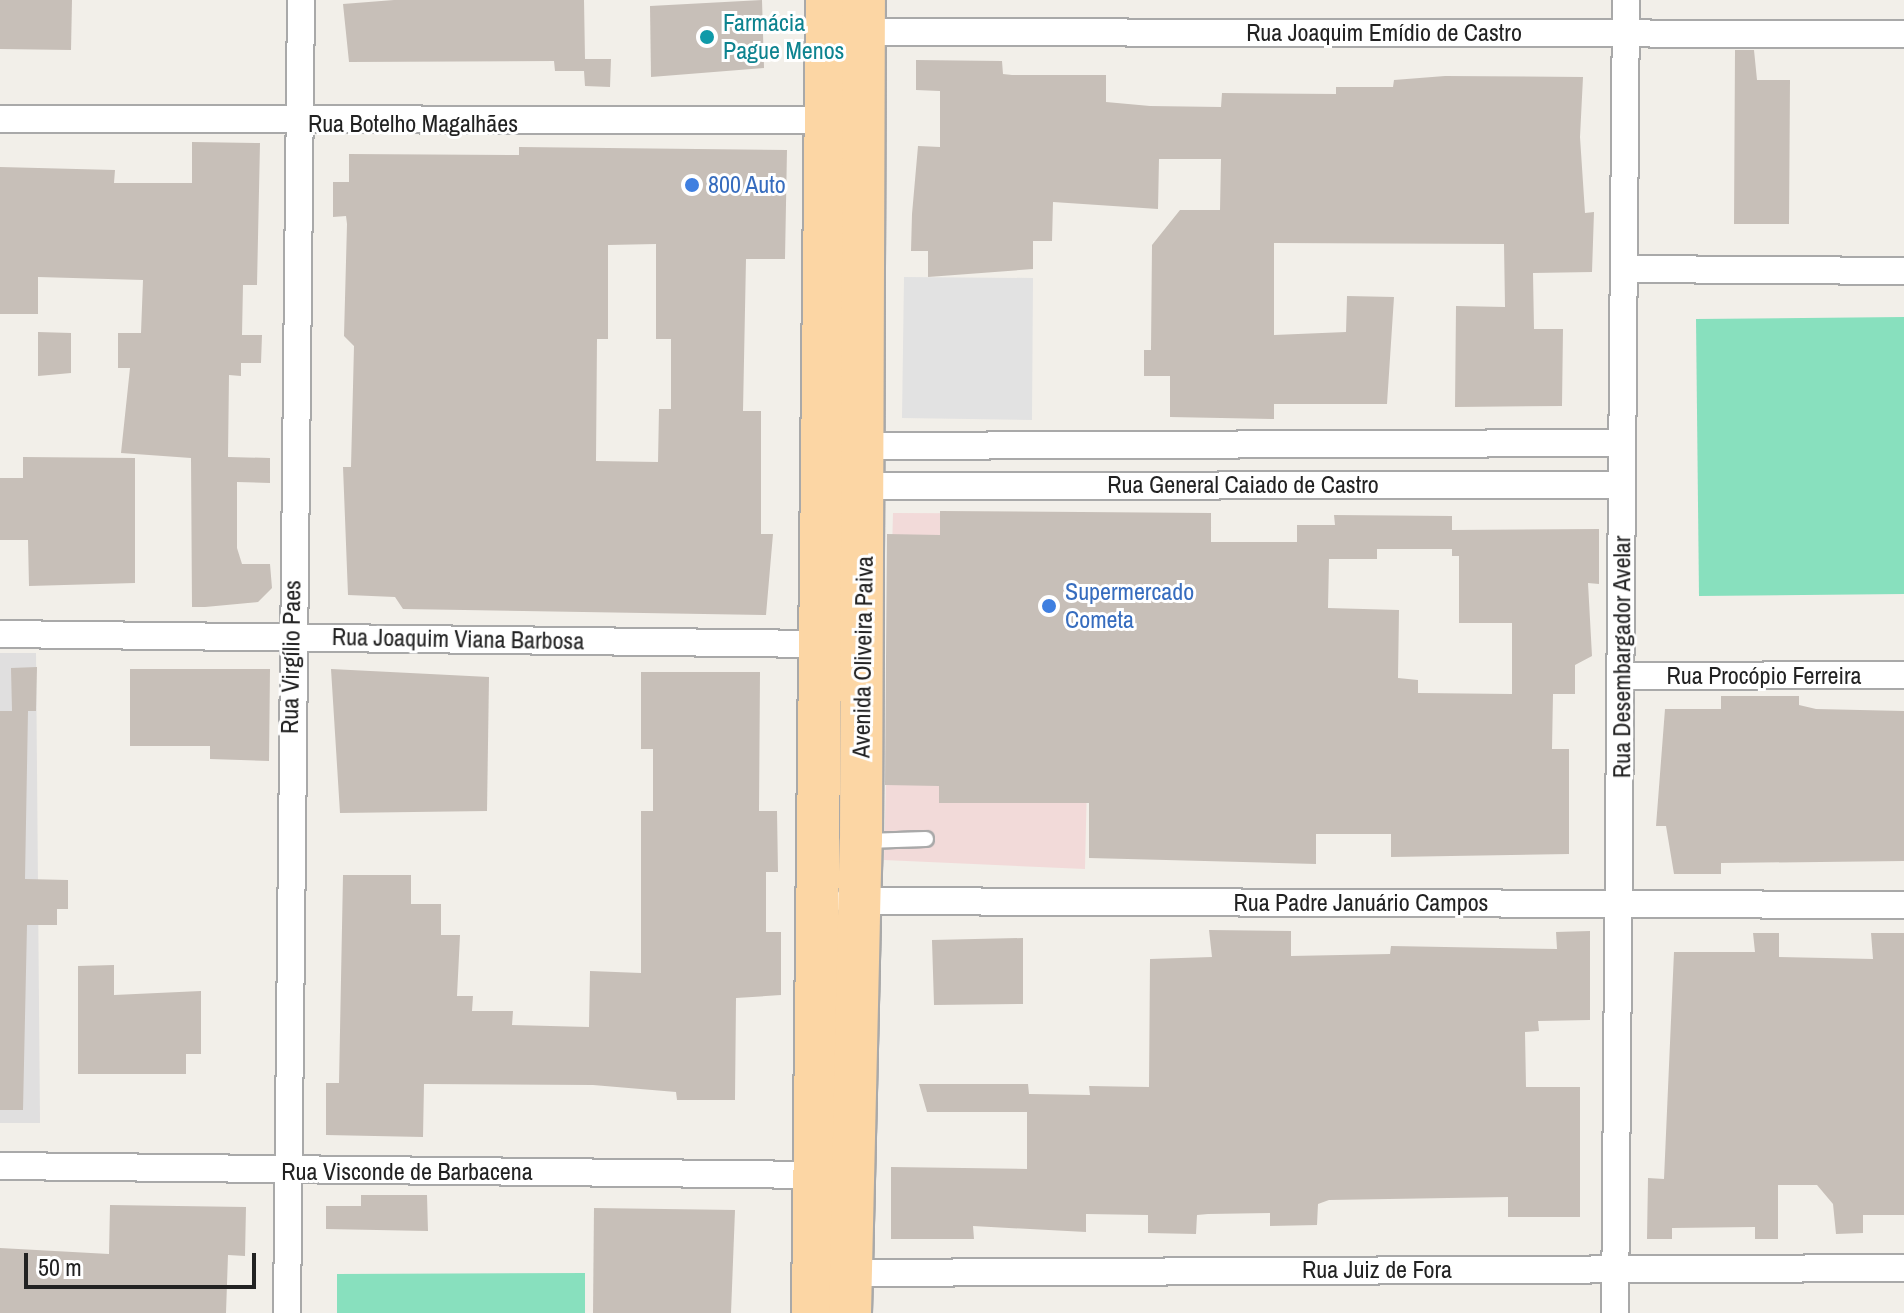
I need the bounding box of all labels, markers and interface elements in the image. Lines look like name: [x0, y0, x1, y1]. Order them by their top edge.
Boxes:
place label: Farmácia Pague Menos: [723, 9, 844, 65]
street label: Rua Joaquim Emídio de Castro: [1246, 19, 1522, 47]
marker: Farmácia Pague Menos: [698, 28, 716, 46]
street label: Rua Botelho Magalhães: [308, 110, 518, 138]
place label: 800 Auto: [708, 171, 787, 199]
marker: 800 Auto: [683, 176, 701, 194]
street label: Rua General Caiado de Castro: [1107, 471, 1379, 499]
street label: Rua Desembargador Avelar: [1608, 535, 1636, 779]
street label: Avenida Oliveira Paiva: [847, 556, 879, 758]
place label: Supermercado Cometa: [1065, 578, 1194, 634]
street label: Rua Virgílio Paes: [275, 580, 307, 734]
marker: Supermercado Cometa: [1040, 597, 1058, 615]
street label: Rua Joaquim Viana Barbosa: [332, 622, 584, 656]
street label: Rua Procópio Ferreira: [1667, 662, 1861, 690]
street label: Rua Padre Januário Campos: [1234, 889, 1488, 917]
street label: Rua Visconde de Barbacena: [281, 1158, 533, 1186]
scale bar: [28, 1237, 260, 1287]
text: 50 m: [38, 1251, 82, 1283]
street label: Rua Juiz de Fora: [1302, 1256, 1452, 1284]

